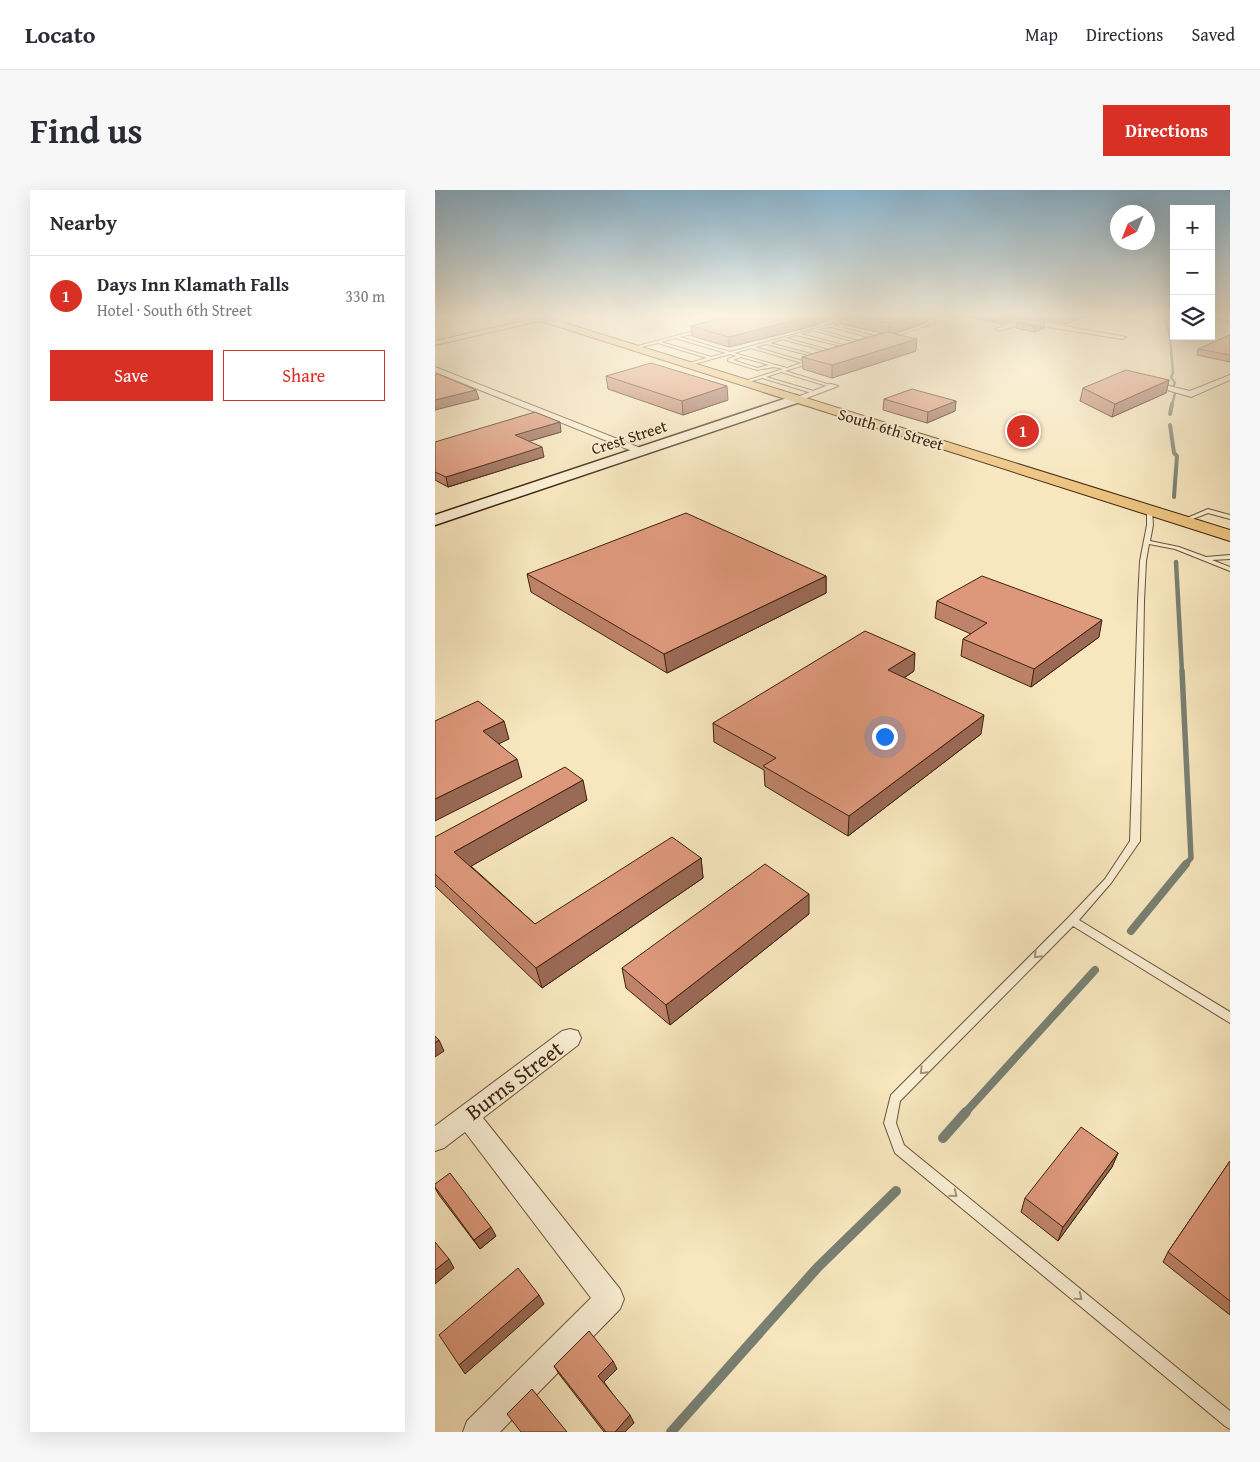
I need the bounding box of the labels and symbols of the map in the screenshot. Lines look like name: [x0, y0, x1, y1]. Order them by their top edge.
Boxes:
north arrow: [1110, 205, 1155, 250]
street label: South 6th Street: [835, 402, 947, 457]
pin: 1: [1007, 412, 1039, 450]
street label: Crest Street: [588, 413, 670, 461]
your location: [872, 724, 898, 750]
one-way arrow: [1034, 950, 1043, 959]
street label: Burns Street: [458, 1032, 570, 1127]
one-way arrow: [920, 1065, 929, 1074]
one-way arrow: [948, 1188, 957, 1197]
one-way arrow: [1073, 1291, 1082, 1299]

